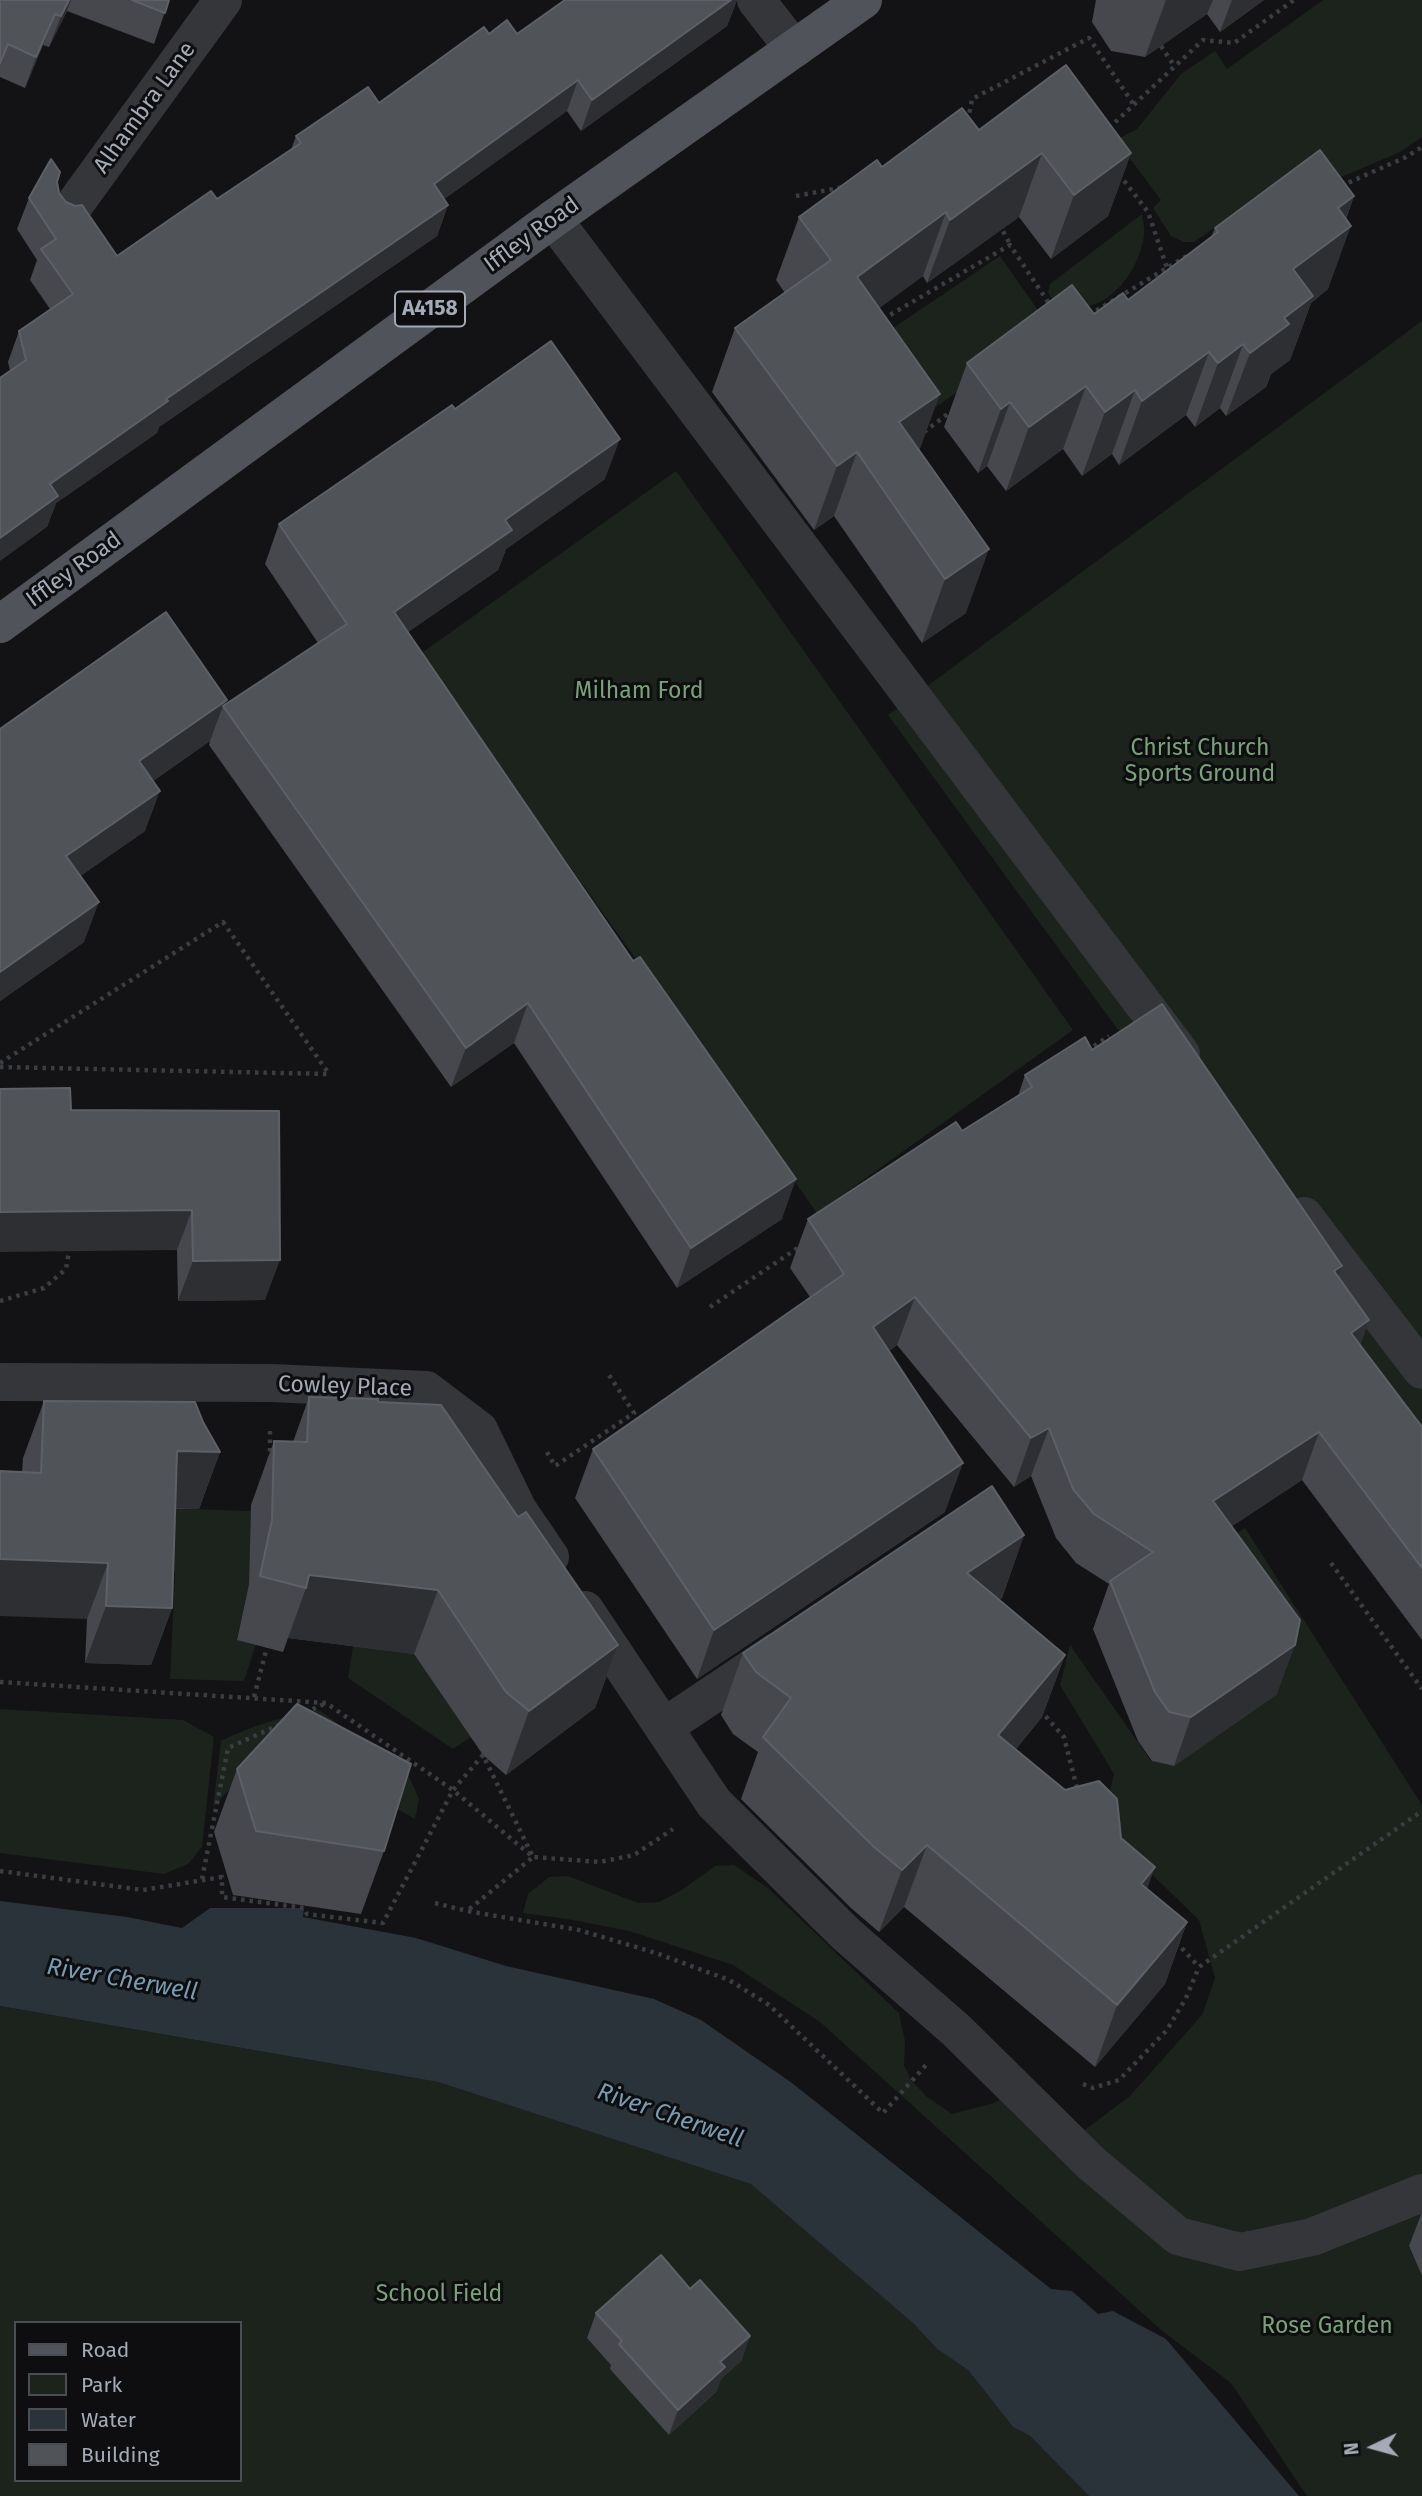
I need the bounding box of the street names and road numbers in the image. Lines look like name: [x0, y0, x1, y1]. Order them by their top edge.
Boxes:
street label: Alhambra Lane: [88, 37, 202, 179]
street label: Iffley Road: [479, 191, 585, 279]
road number: A4158: [395, 292, 465, 326]
street label: Iffley Road: [21, 526, 127, 614]
street label: Cowley Place: [277, 1371, 413, 1403]

